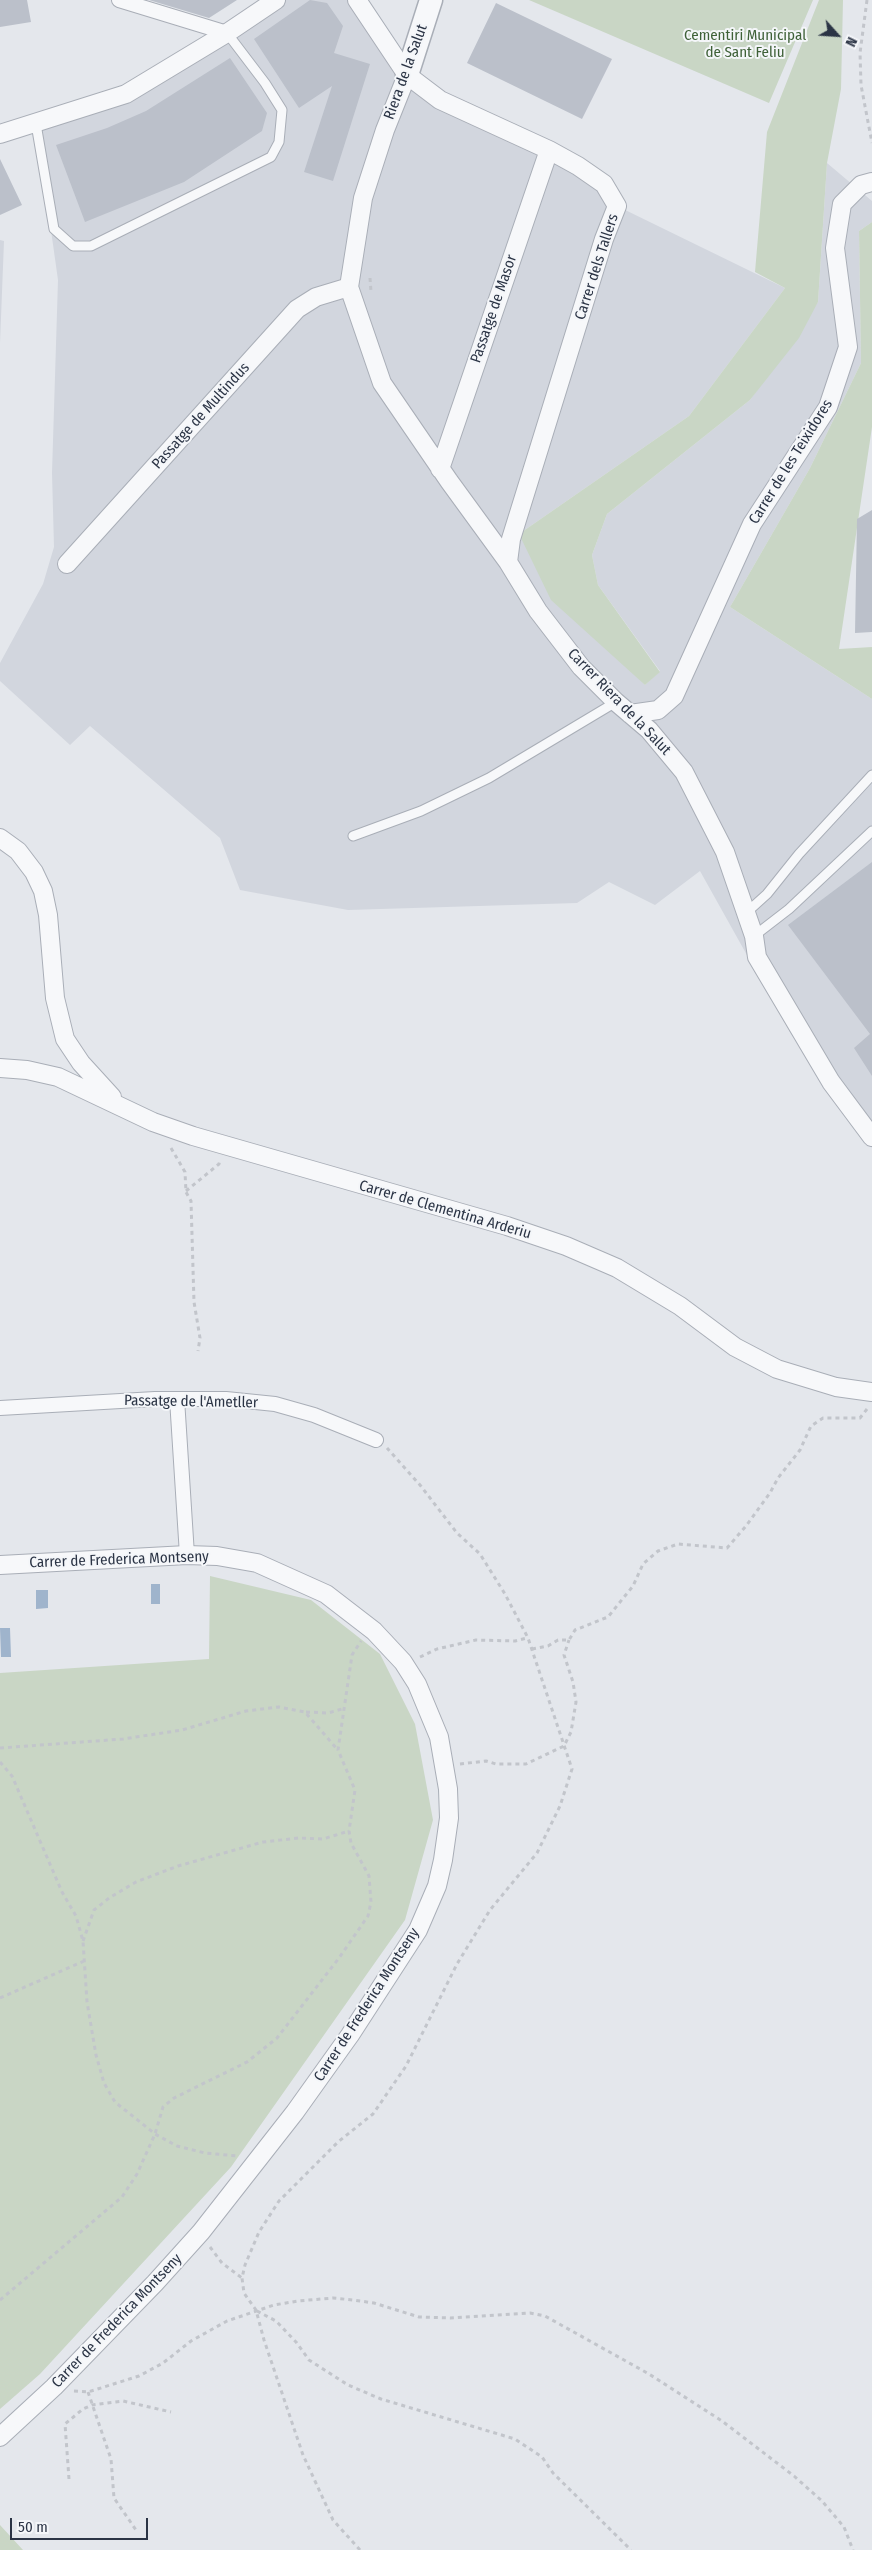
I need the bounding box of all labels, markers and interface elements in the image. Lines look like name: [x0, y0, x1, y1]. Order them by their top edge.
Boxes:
north arrow: [812, 10, 862, 60]
street label: Riera de la Salut: [380, 22, 432, 122]
park label: Cementiri Municipal de Sant Feliu: [684, 27, 806, 62]
text: N: [841, 34, 860, 49]
street label: Carrer dels Tallers: [571, 212, 623, 322]
street label: Passatge de Masor: [467, 253, 521, 365]
street label: Passatge de Multindus: [148, 359, 254, 473]
street label: Carrer de les Teixidores: [745, 396, 837, 528]
street label: Carrer Riera de la Salut: [564, 645, 674, 759]
street label: Carrer de Clementina Arderiu: [357, 1177, 533, 1243]
street label: Passatge de l'Ametller: [124, 1392, 258, 1412]
street label: Carrer de Frederica Montseny: [29, 1548, 209, 1572]
street label: Carrer de Frederica Montseny: [311, 1925, 423, 2085]
street label: Carrer de Frederica Montseny: [48, 2250, 186, 2392]
scale bar: [12, 2508, 150, 2540]
text: 50 m: [18, 2518, 48, 2536]

